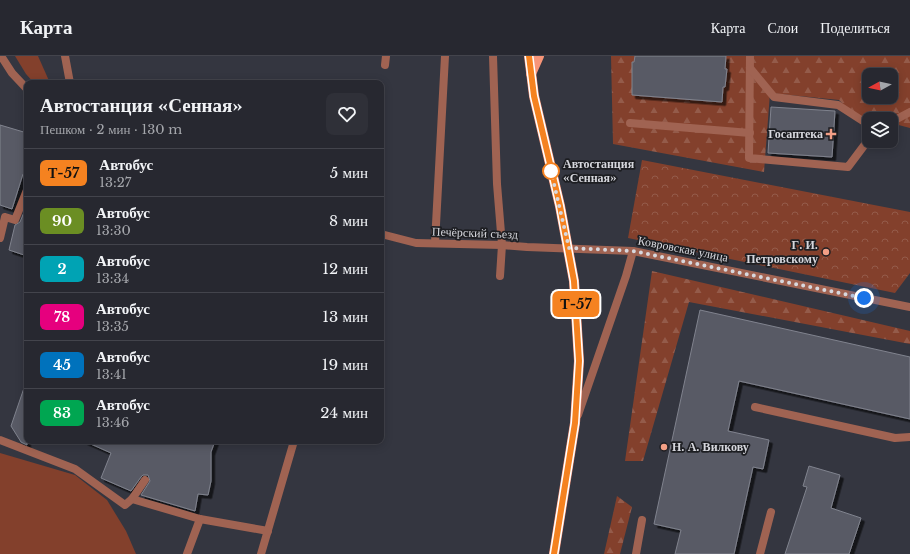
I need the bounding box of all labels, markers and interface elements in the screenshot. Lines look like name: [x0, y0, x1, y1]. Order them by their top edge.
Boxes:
text: Карта: [20, 16, 72, 39]
text: Карта: [711, 19, 745, 37]
text: Слои: [767, 19, 798, 37]
text: Поделиться: [820, 19, 890, 37]
north arrow: [862, 68, 898, 104]
map controls: [862, 68, 898, 148]
button: heart: [326, 93, 368, 135]
text: Автостанция «Сенная»: [40, 94, 243, 117]
button: layers: [862, 112, 898, 148]
text: Пешком · 2 мин · 130 m: [40, 121, 182, 138]
place label: Госаптека: [768, 126, 823, 141]
marker: Госаптека: [826, 129, 836, 139]
text: Автобус: [99, 155, 153, 174]
place label: Автостанция «Сенная»: [563, 156, 635, 185]
marker: Автостанция «Сенная»: [542, 162, 560, 180]
text: 5 мин: [330, 163, 368, 182]
text: Т-57: [48, 164, 79, 182]
text: 13:27: [99, 174, 131, 191]
text: Автобус: [96, 203, 150, 222]
text: 8 мин: [329, 211, 368, 230]
text: 90: [52, 212, 72, 230]
text: 13:30: [96, 222, 131, 239]
street label: Печёрский съезд: [432, 224, 518, 241]
street label: Ковровская улица: [637, 232, 730, 265]
place label: Г. И. Петровскому: [746, 237, 818, 266]
marker: Г. И. Петровскому: [821, 247, 831, 257]
text: Автобус: [96, 251, 150, 270]
text: 12 мин: [322, 259, 368, 278]
text: 2: [57, 260, 67, 278]
text: 13:34: [96, 270, 129, 287]
your location: [854, 288, 874, 308]
line badge: Т-57: [548, 291, 604, 317]
text: Т-57: [560, 295, 592, 313]
text: Автобус: [96, 299, 150, 318]
text: 13 мин: [322, 307, 368, 326]
text: 78: [54, 308, 70, 326]
text: 13:35: [96, 318, 129, 335]
text: Автобус: [96, 347, 150, 366]
text: 19 мин: [322, 355, 368, 374]
text: 45: [53, 356, 71, 374]
text: 13:41: [96, 366, 127, 383]
text: Автобус: [96, 395, 150, 414]
text: 24 мин: [320, 403, 368, 422]
text: 83: [53, 404, 71, 422]
text: 13:46: [96, 414, 129, 431]
place label: Н. А. Вилкову: [672, 439, 749, 454]
marker: Н. А. Вилкову: [659, 442, 669, 452]

